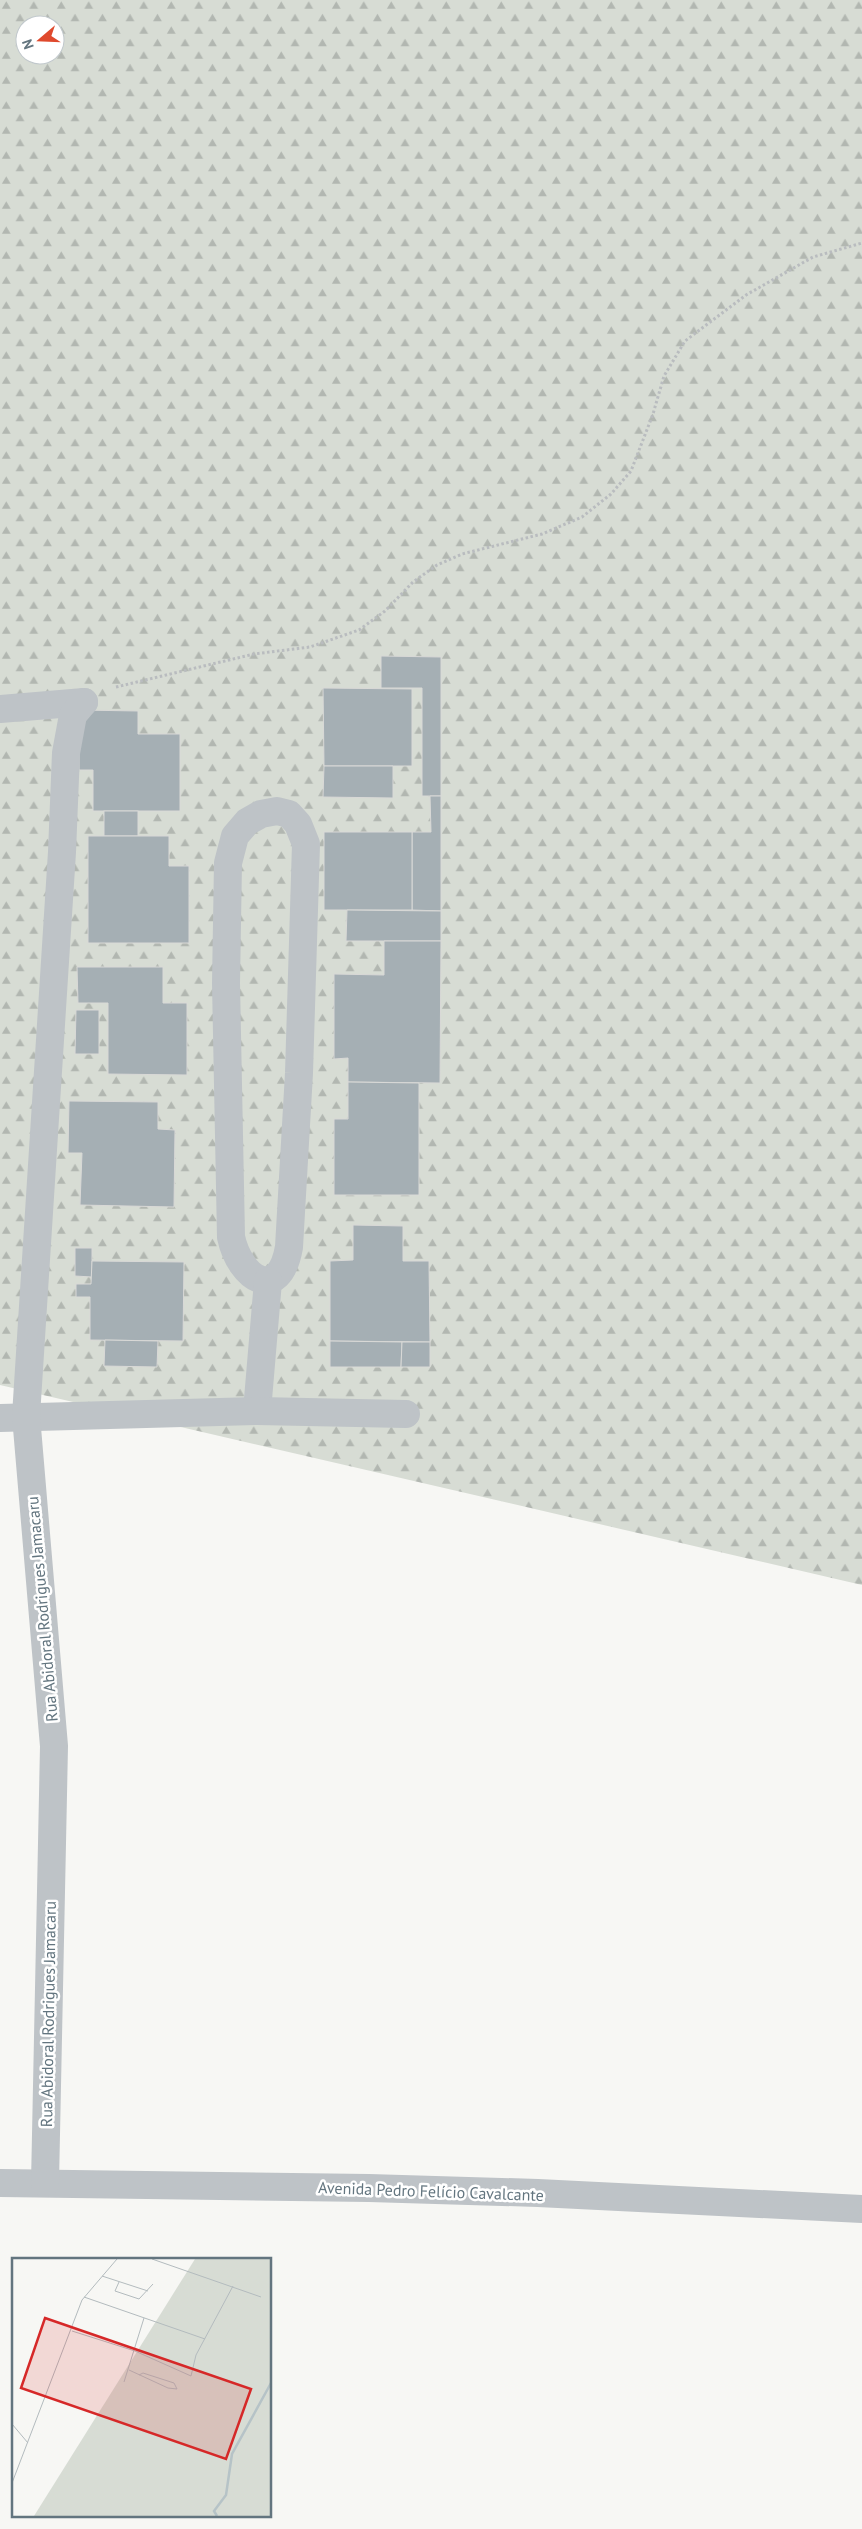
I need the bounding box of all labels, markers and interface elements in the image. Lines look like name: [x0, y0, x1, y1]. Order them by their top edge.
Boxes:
north arrow: [15, 15, 65, 65]
text: N: [18, 37, 38, 52]
street label: Rua Abidoral Rodrigues Jamacaru: [22, 1495, 62, 1723]
street label: Rua Abidoral Rodrigues Jamacaru: [36, 1901, 60, 2127]
street label: Avenida Pedro Felício Cavalcante: [318, 2177, 544, 2205]
inset map: [12, 2258, 271, 2516]

